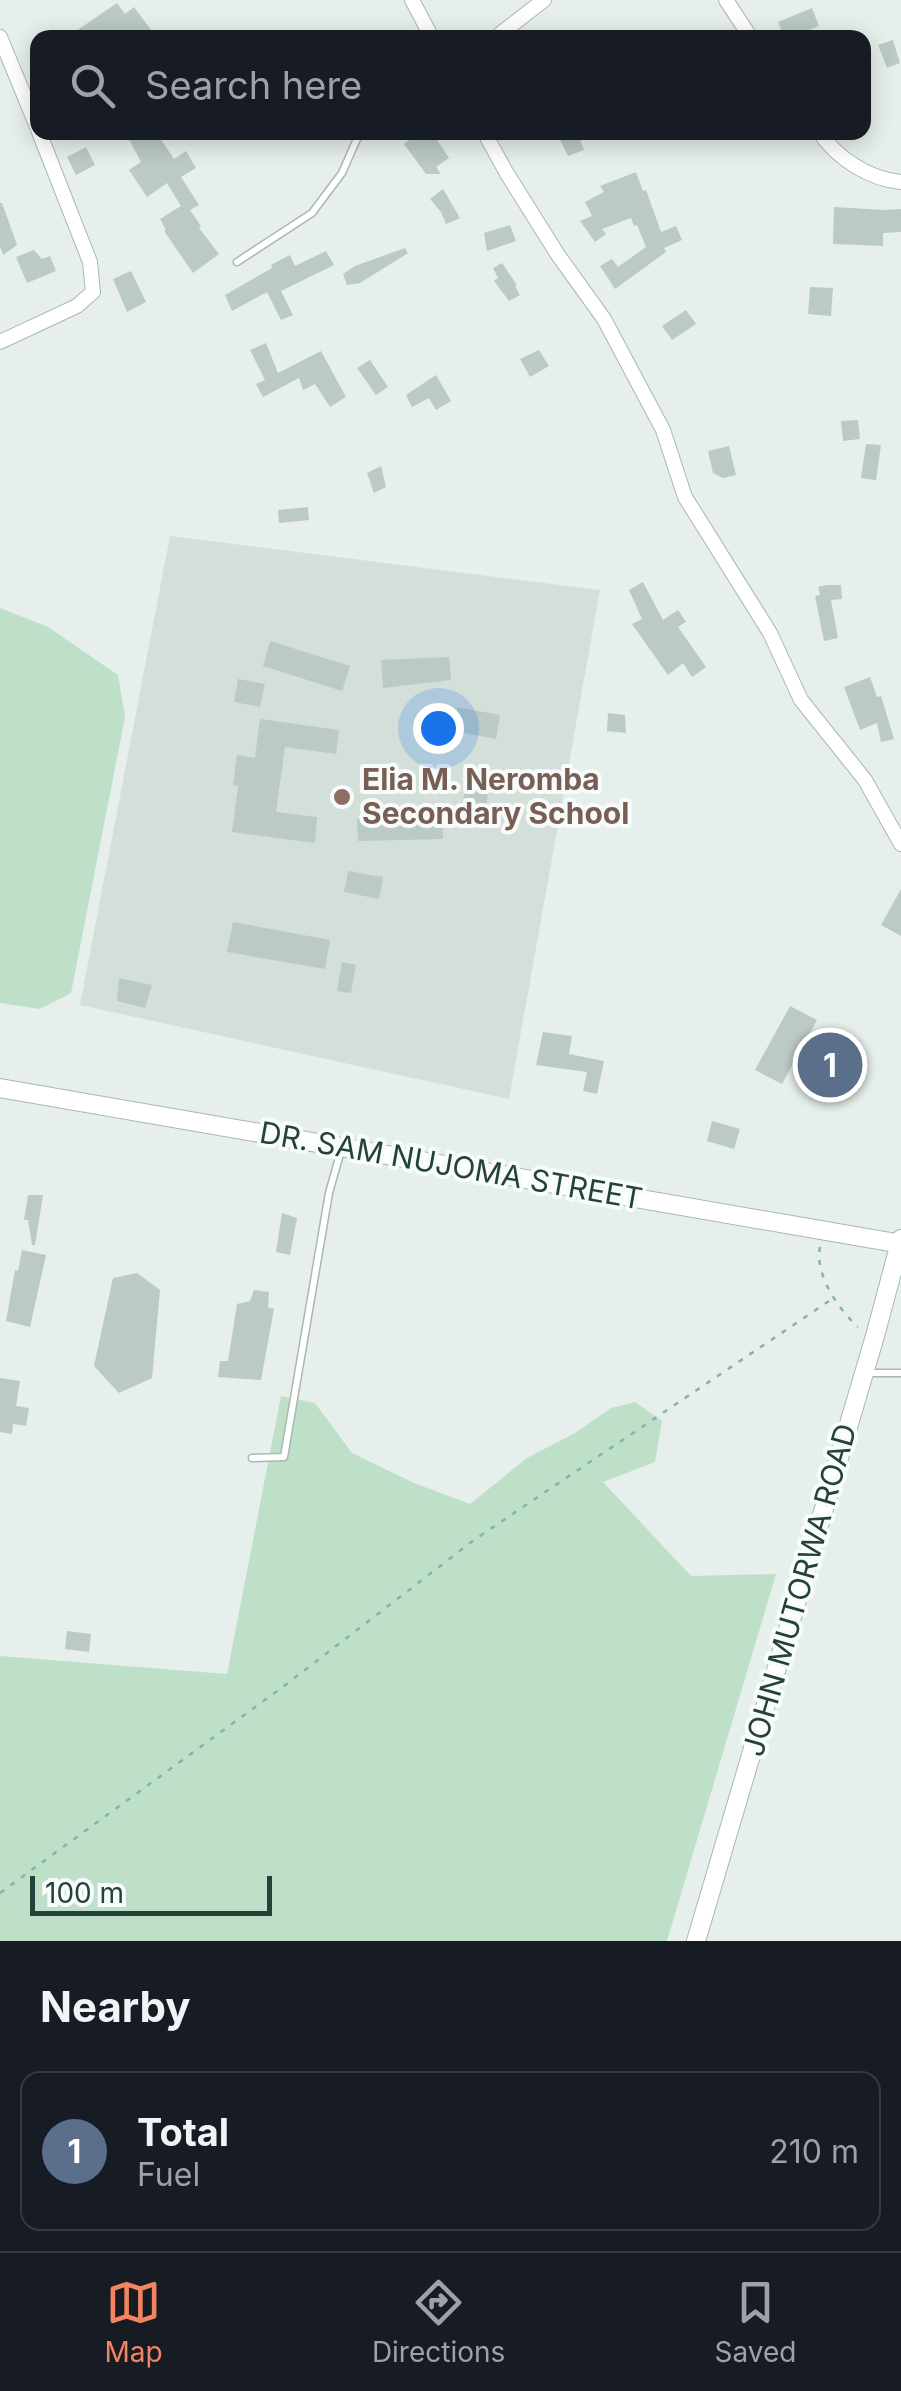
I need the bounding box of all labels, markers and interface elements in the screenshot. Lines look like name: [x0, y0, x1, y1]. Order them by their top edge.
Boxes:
search box: [30, 30, 871, 140]
icon: search: [65, 58, 120, 113]
text: Search here: [145, 62, 362, 108]
your location: [413, 703, 464, 754]
place label: Elia M. Neromba Secondary School: [362, 761, 629, 831]
marker: Elia M. Neromba Secondary School: [331, 786, 353, 808]
pin: 1: [798, 1028, 862, 1102]
street label: DR. SAM NUJOMA STREET: [257, 1114, 645, 1216]
street label: JOHN MUTORWA ROAD: [734, 1419, 864, 1760]
scale bar: [30, 1871, 272, 1916]
text: 100 m: [45, 1876, 124, 1910]
text: Nearby: [40, 1981, 191, 2032]
text: Total: [137, 2109, 229, 2155]
text: 1: [68, 2132, 81, 2171]
text: 210 m: [769, 2132, 859, 2171]
text: Fuel: [137, 2155, 200, 2194]
tab: Map: [105, 2275, 163, 2369]
tab: Directions: [372, 2275, 505, 2369]
tab: Saved: [714, 2275, 796, 2369]

